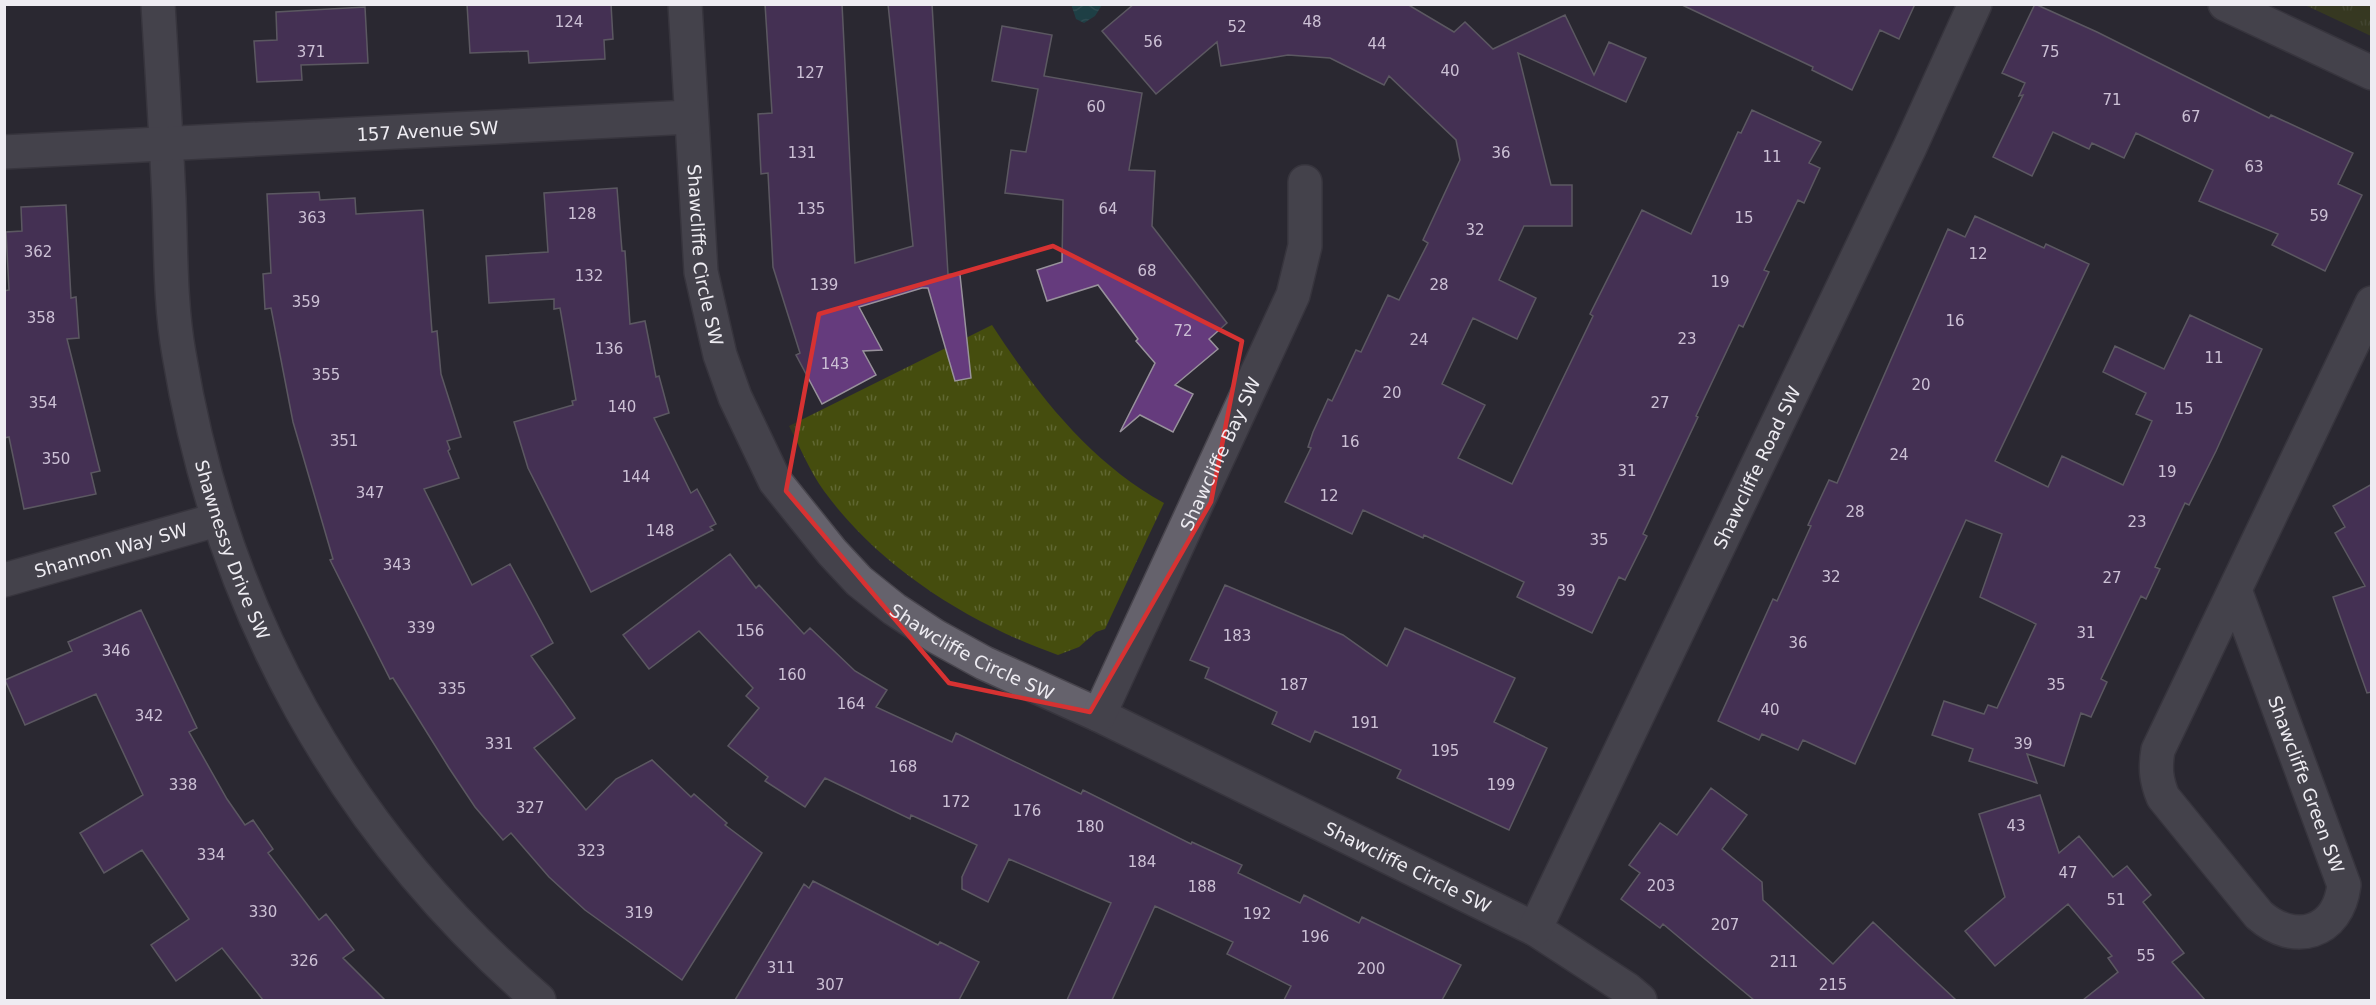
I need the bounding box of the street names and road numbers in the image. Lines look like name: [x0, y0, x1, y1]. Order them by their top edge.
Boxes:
street label: 157 Avenue SW: [356, 116, 499, 144]
street label: Shawcliffe Circle SW: [684, 163, 728, 348]
street label: Shawcliffe Bay SW: [1175, 373, 1264, 534]
street label: Shawcliffe Road SW: [1708, 382, 1804, 552]
street label: Shawnessy Drive SW: [191, 458, 275, 643]
street label: Shannon Way SW: [32, 518, 190, 581]
street label: Shawcliffe Circle SW: [886, 599, 1058, 704]
street label: Shawcliffe Green SW: [2264, 693, 2349, 876]
street label: Shawcliffe Circle SW: [1321, 817, 1495, 916]

